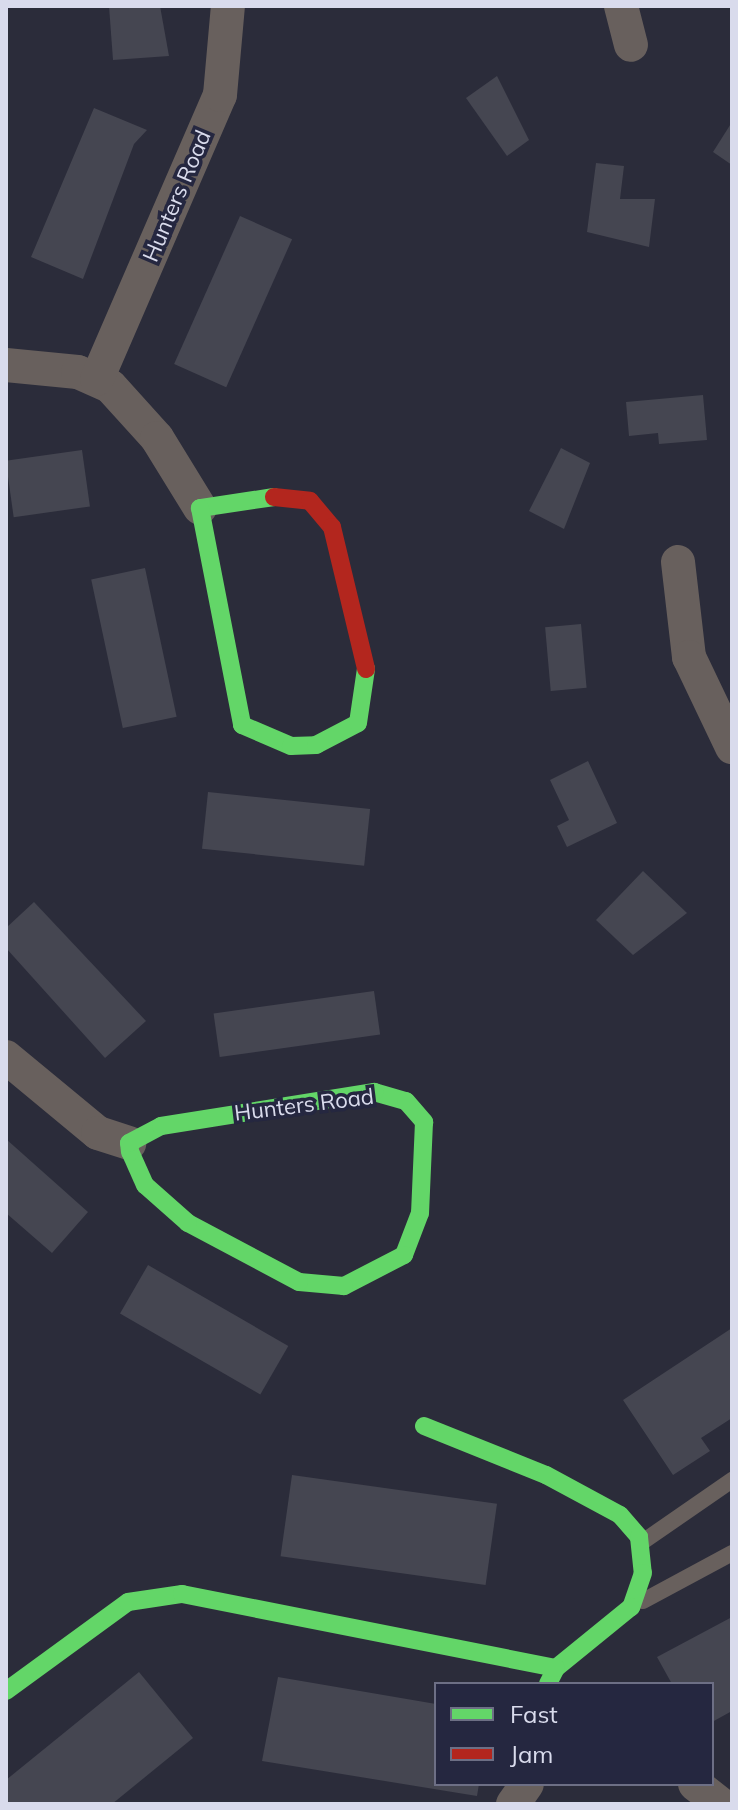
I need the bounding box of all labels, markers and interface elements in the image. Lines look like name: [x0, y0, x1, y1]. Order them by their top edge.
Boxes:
street label: Hunters Road: [137, 126, 217, 266]
street label: Hunters Road: [233, 1083, 375, 1127]
legend: [434, 1682, 714, 1786]
text: Fast: [510, 1699, 558, 1729]
text: Jam: [510, 1739, 553, 1769]

